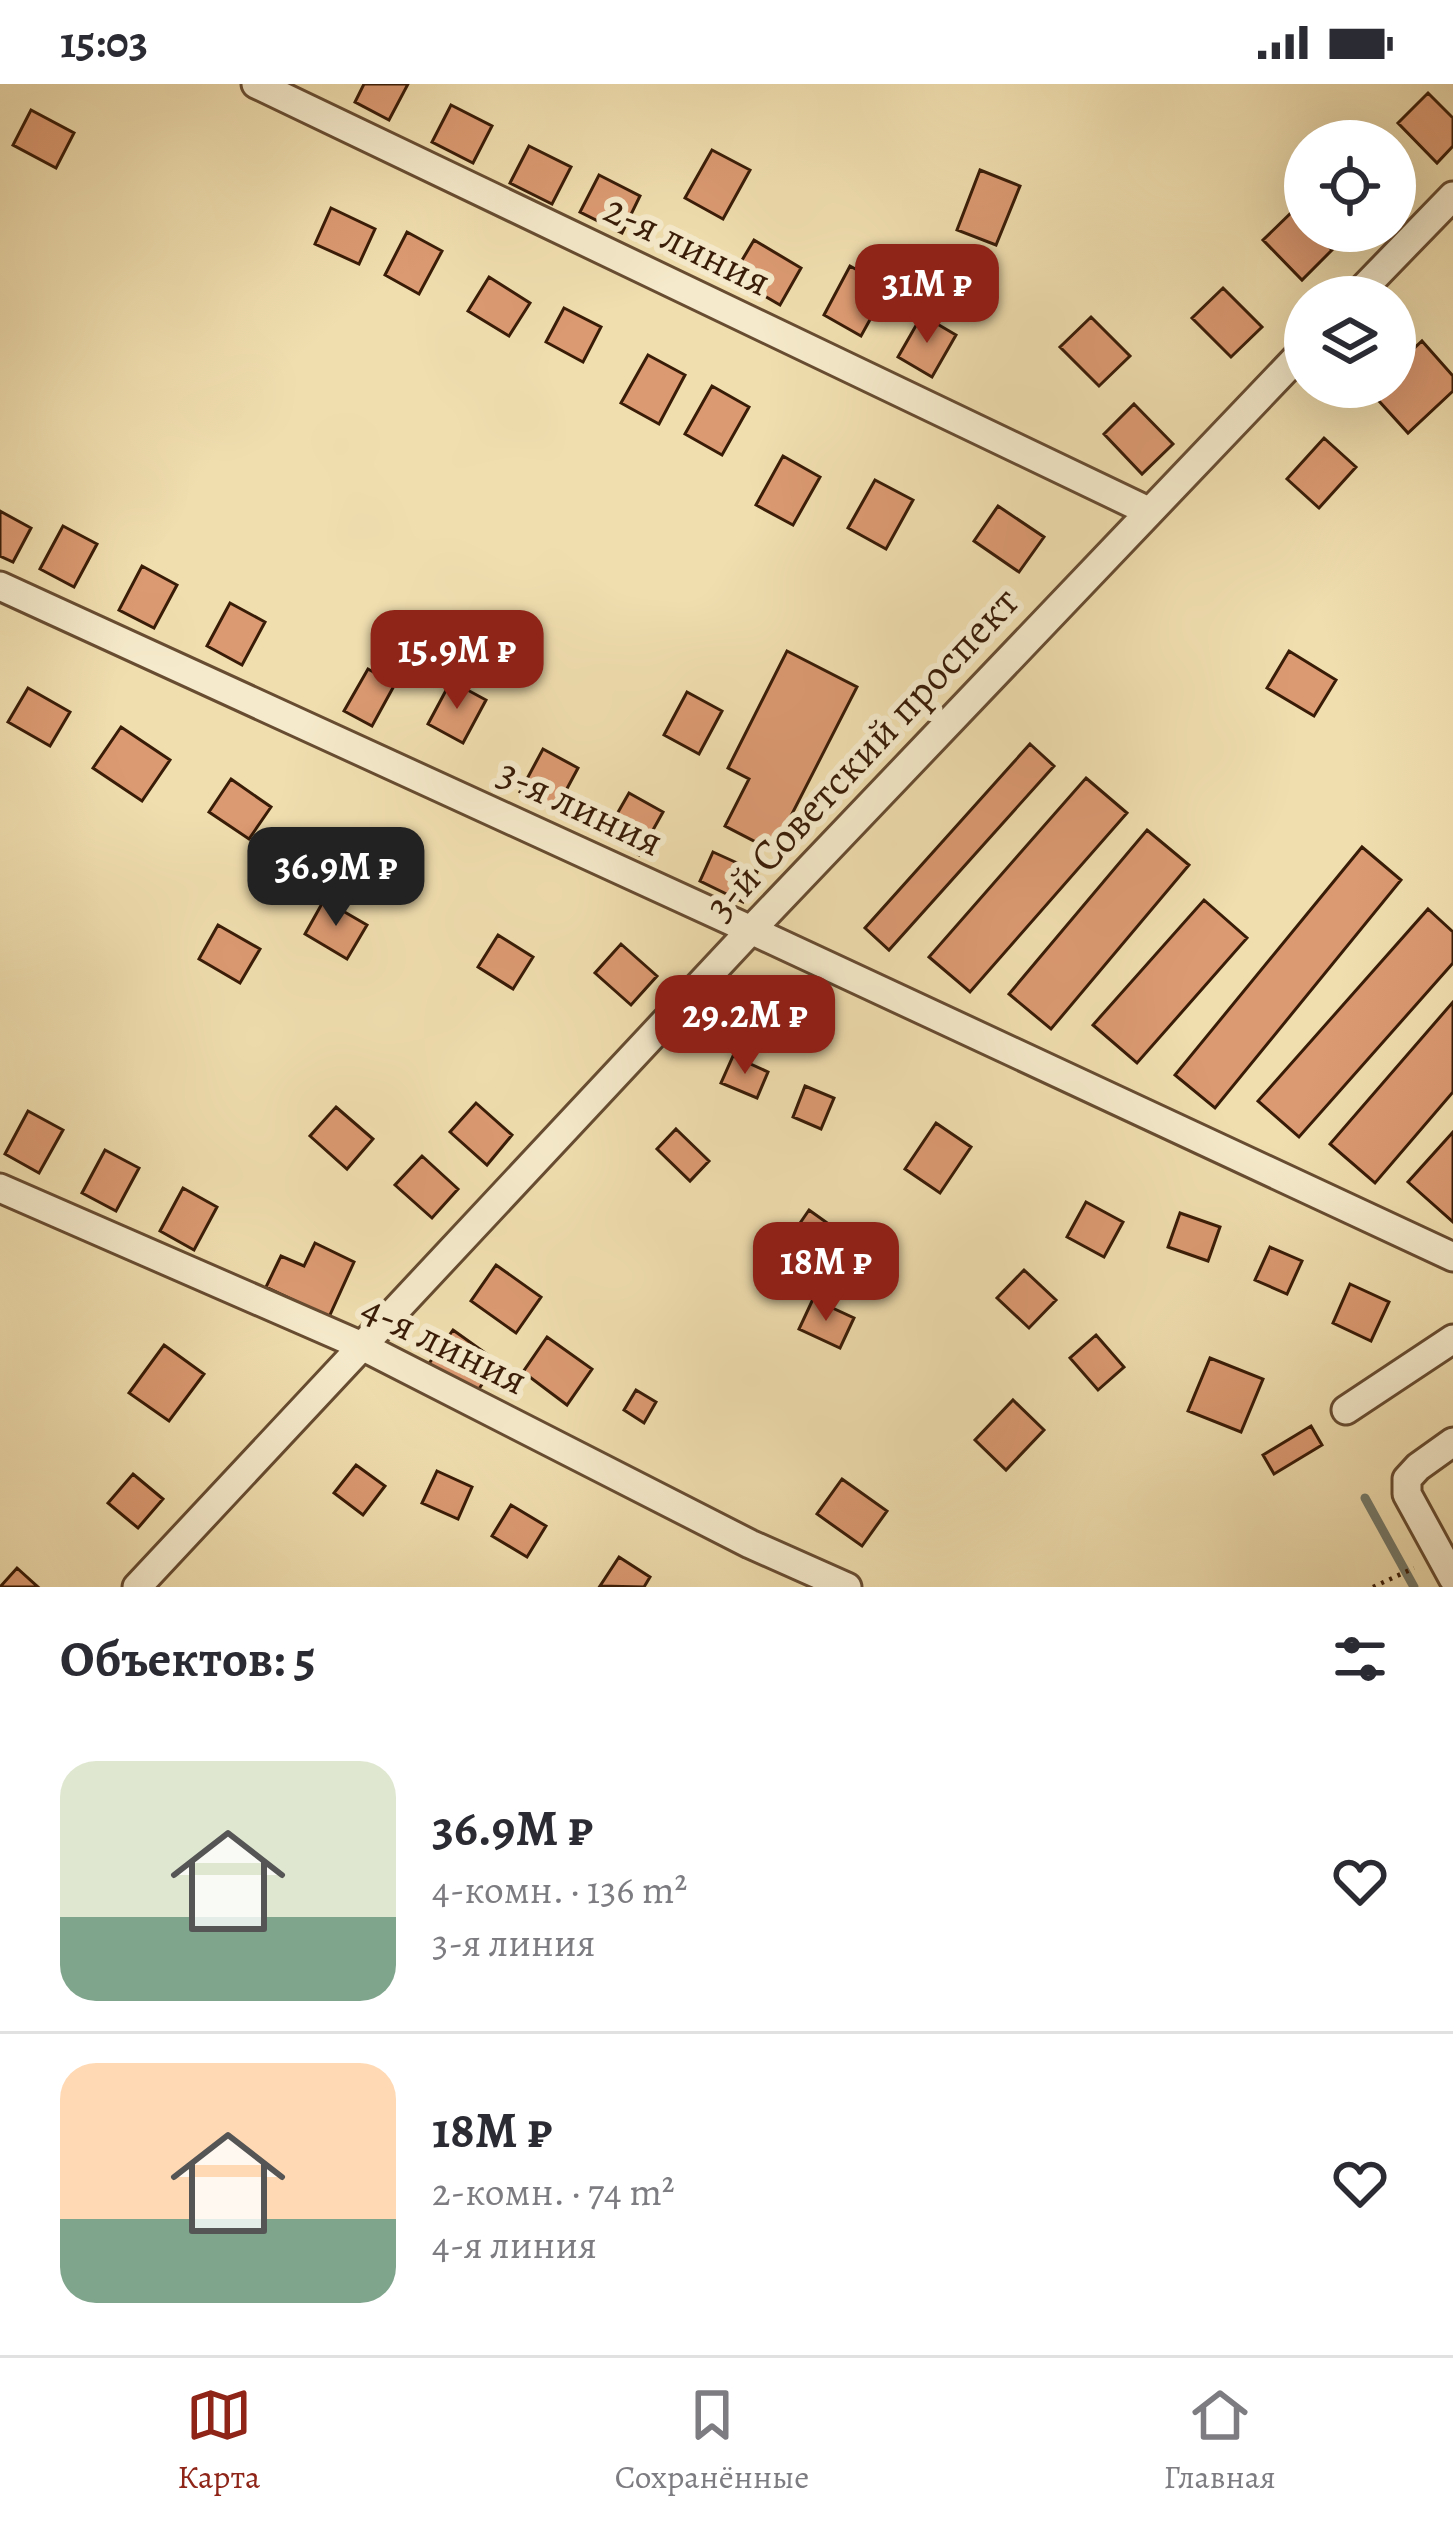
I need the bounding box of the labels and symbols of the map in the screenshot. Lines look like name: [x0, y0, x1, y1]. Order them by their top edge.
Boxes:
street label: 2-я линия: [595, 180, 780, 309]
pin: 31M ₽: [843, 244, 1011, 346]
street label: 3-й Советский проспект: [691, 574, 1031, 933]
pin: 15.9M ₽: [346, 610, 568, 712]
street label: 3-я линия: [489, 743, 673, 869]
pin: 36.9M ₽: [225, 827, 447, 929]
pin: 29.2M ₽: [634, 975, 856, 1077]
pin: 18M ₽: [742, 1222, 910, 1324]
street label: 4-я линия: [352, 1279, 537, 1408]

